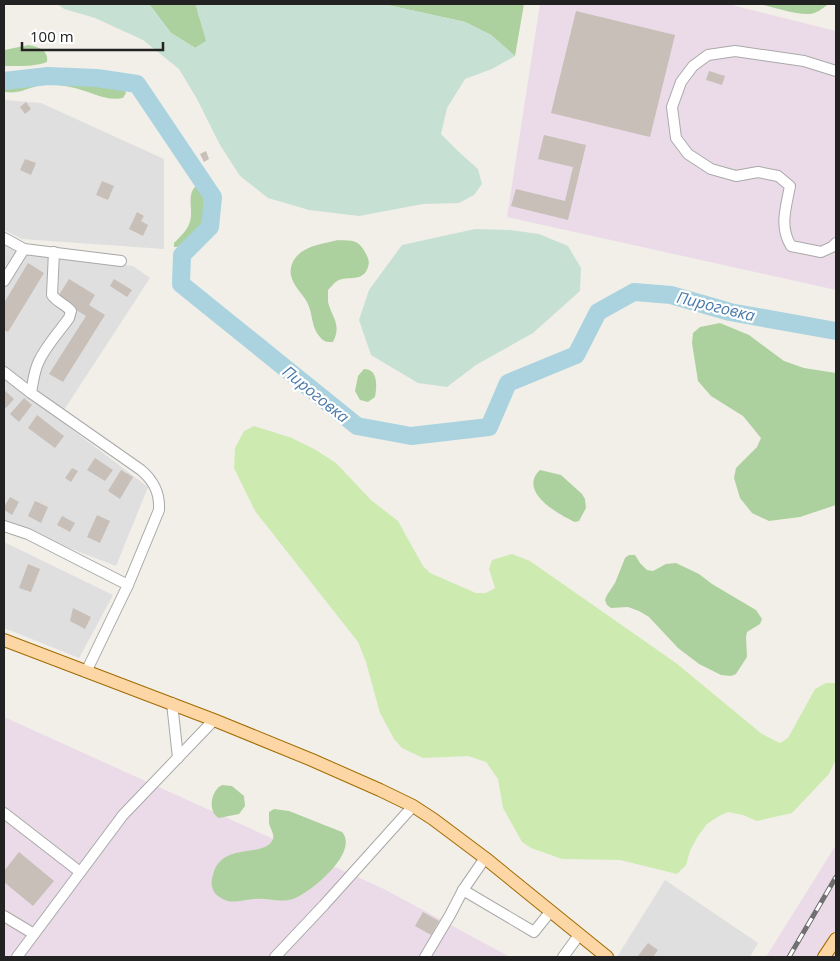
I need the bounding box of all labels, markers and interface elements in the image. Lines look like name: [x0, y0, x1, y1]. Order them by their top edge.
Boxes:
scale bar: [22, 20, 164, 52]
text: 100 m: [30, 26, 74, 46]
water label: Пироговка: [675, 286, 757, 326]
water label: Пироговка: [278, 360, 354, 428]

